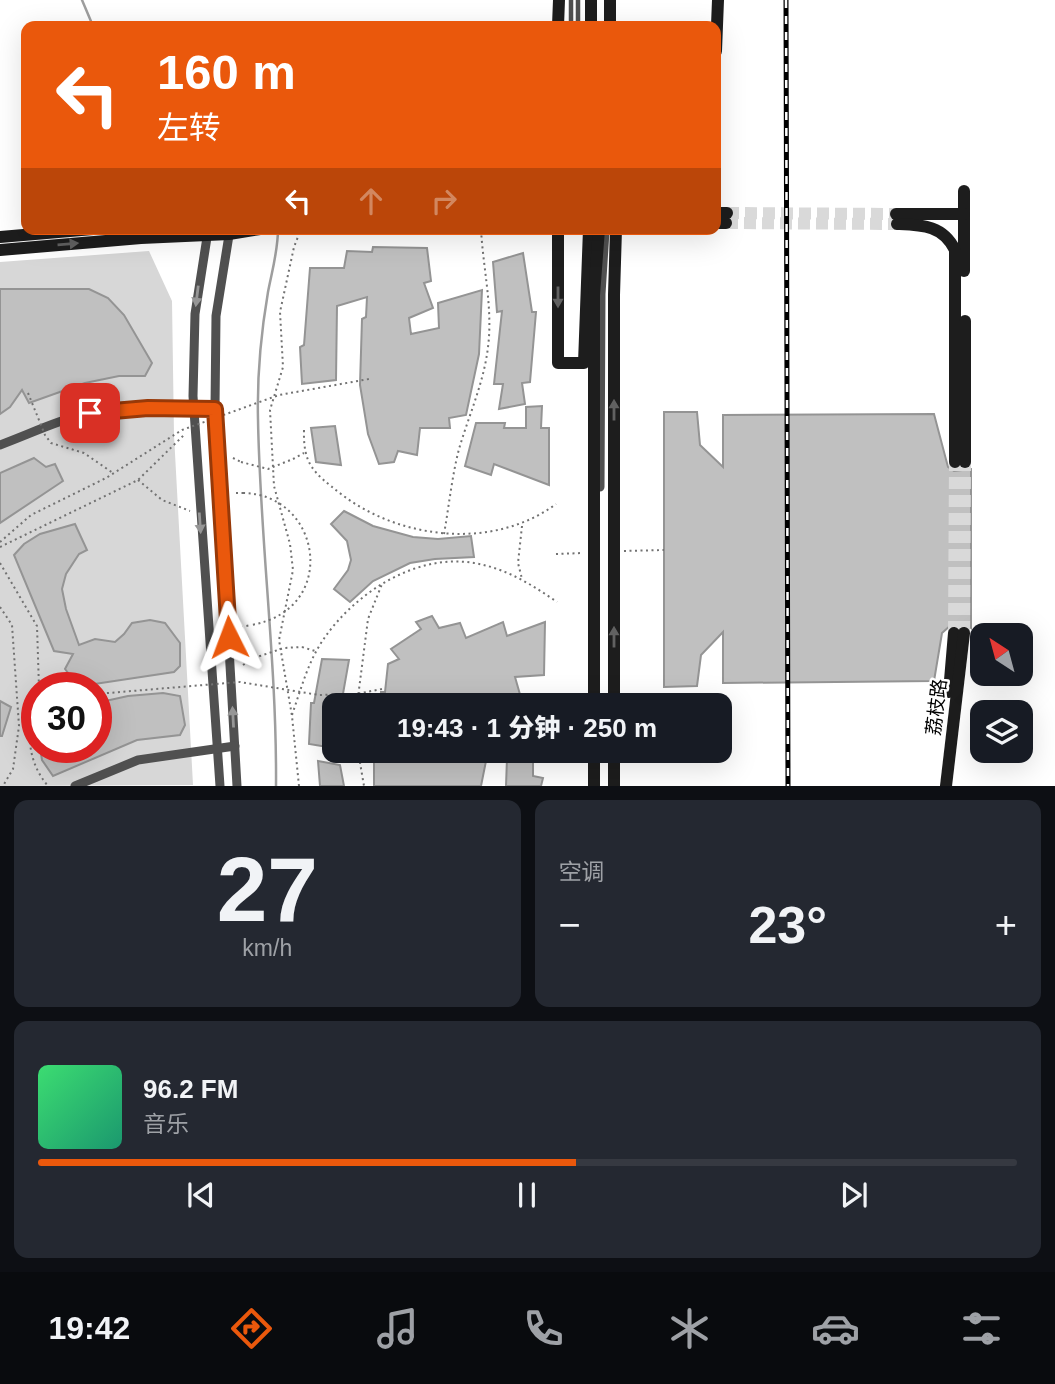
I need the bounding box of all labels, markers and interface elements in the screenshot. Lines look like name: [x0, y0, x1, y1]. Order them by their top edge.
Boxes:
text: 160 m: [157, 45, 296, 99]
icon: left: [42, 49, 133, 140]
text: 左转: [157, 110, 221, 146]
icon: left: [279, 182, 317, 220]
icon: ahead: [352, 182, 390, 220]
icon: right: [425, 182, 463, 220]
one-way arrow: [57, 238, 79, 249]
one-way arrow: [191, 286, 202, 308]
one-way arrow: [552, 287, 564, 309]
pin: [60, 383, 120, 443]
icon: arrive: [71, 394, 109, 432]
one-way arrow: [608, 398, 620, 420]
one-way arrow: [195, 513, 206, 535]
position arrow: [192, 600, 266, 674]
north arrow: [970, 623, 1032, 686]
map controls: [970, 623, 1033, 763]
one-way arrow: [608, 626, 620, 648]
speed limit sign: 30: [21, 672, 112, 763]
street label: 荔枝路: [923, 677, 950, 737]
button: layers: [970, 700, 1033, 763]
one-way arrow: [227, 706, 238, 728]
text: 19:43 · 1 分钟 · 250 m: [397, 713, 657, 743]
text: 27: [217, 839, 318, 940]
text: 空调: [559, 859, 605, 885]
text: 23°: [748, 896, 827, 954]
text: −: [559, 904, 581, 946]
text: +: [995, 904, 1017, 946]
text: km/h: [242, 935, 292, 961]
text: 96.2 FM: [143, 1074, 238, 1104]
text: 音乐: [143, 1111, 189, 1137]
icon: previous: [182, 1176, 220, 1214]
icon: pause: [508, 1176, 546, 1214]
icon: next: [835, 1176, 873, 1214]
icon: directions: [227, 1304, 276, 1353]
icon: music: [373, 1304, 422, 1353]
icon: phone: [519, 1304, 568, 1353]
icon: climate: [665, 1304, 714, 1353]
icon: car: [811, 1304, 860, 1353]
icon: filters: [957, 1304, 1006, 1353]
text: 19:42: [49, 1310, 130, 1346]

